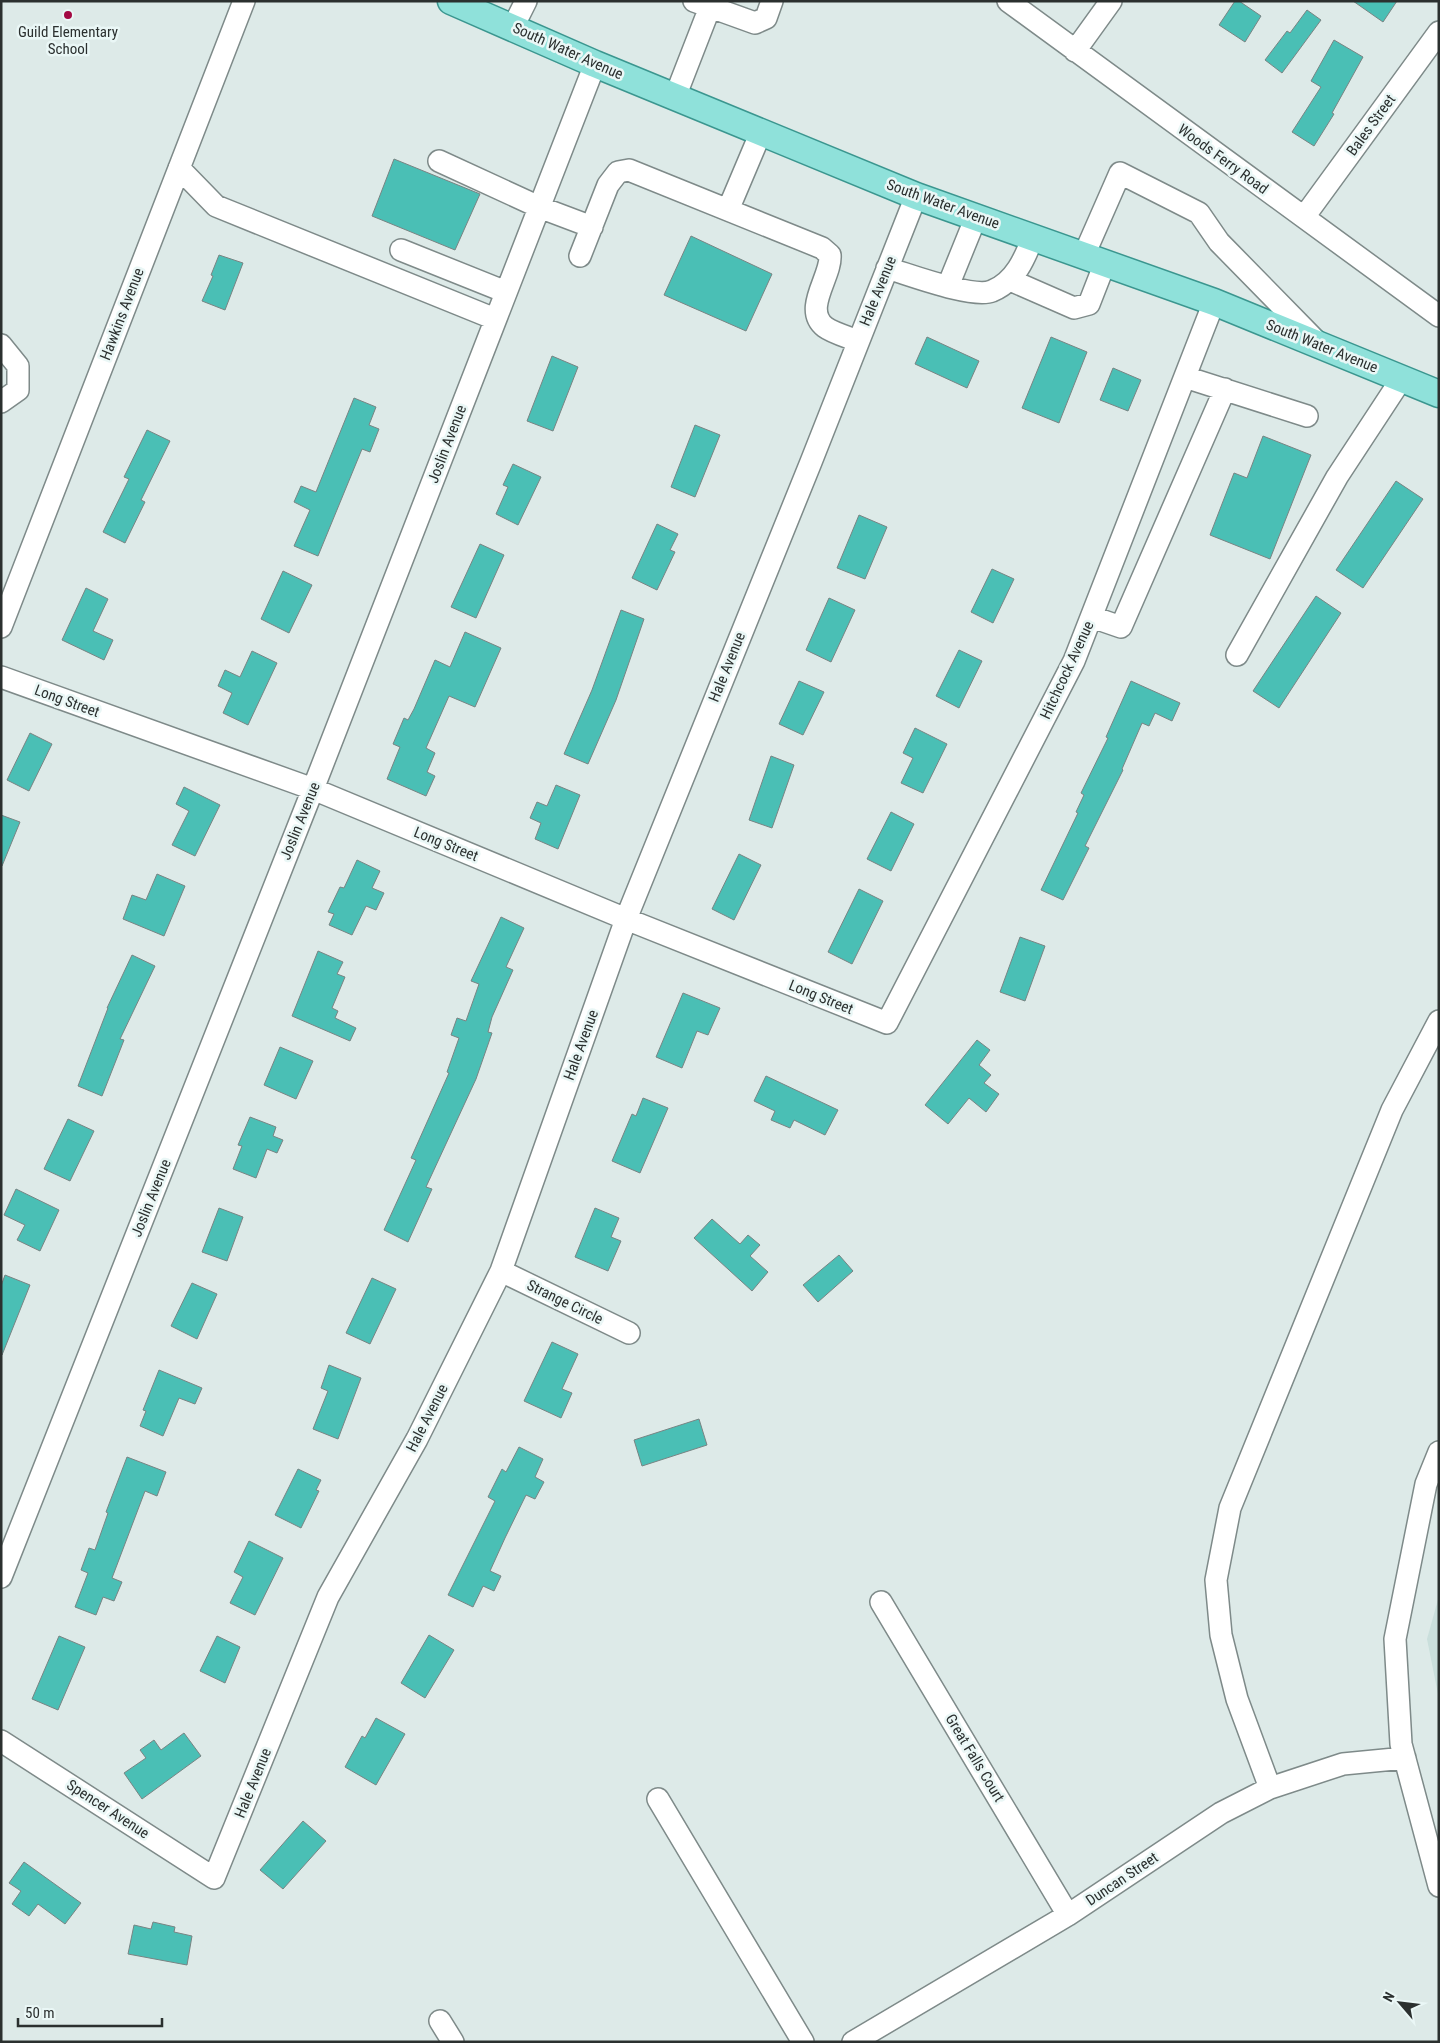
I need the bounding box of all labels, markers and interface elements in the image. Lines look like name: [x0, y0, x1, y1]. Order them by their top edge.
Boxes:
marker: Guild Elementary School: [62, 9, 74, 21]
street label: South Water Avenue: [510, 19, 626, 83]
place label: Guild Elementary School: [18, 23, 118, 58]
street label: Bales Street: [1343, 91, 1399, 159]
street label: Woods Ferry Road: [1174, 120, 1272, 198]
street label: South Water Avenue: [884, 175, 1002, 233]
street label: Hale Avenue: [856, 254, 900, 328]
street label: Hawkins Avenue: [96, 265, 148, 363]
street label: South Water Avenue: [1264, 315, 1380, 377]
street label: Joslin Avenue: [424, 402, 470, 486]
street label: Hitchcock Avenue: [1036, 618, 1098, 722]
street label: Hale Avenue: [705, 630, 749, 704]
street label: Long Street: [32, 681, 102, 721]
street label: Joslin Avenue: [276, 779, 324, 863]
street label: Long Street: [411, 823, 481, 865]
street label: Long Street: [786, 976, 856, 1018]
street label: Hale Avenue: [560, 1007, 602, 1083]
street label: Joslin Avenue: [127, 1156, 175, 1240]
street label: Strange Circle: [524, 1276, 606, 1328]
street label: Hale Avenue: [402, 1381, 452, 1455]
street label: Great Falls Court: [942, 1711, 1008, 1805]
street label: Hale Avenue: [231, 1746, 275, 1820]
street label: Spencer Avenue: [63, 1776, 153, 1842]
street label: Duncan Street: [1083, 1848, 1161, 1910]
north arrow: [1375, 1978, 1425, 2028]
text: N: [1379, 1989, 1398, 2004]
scale bar: [18, 1996, 161, 2028]
text: 50 m: [25, 2004, 55, 2022]

